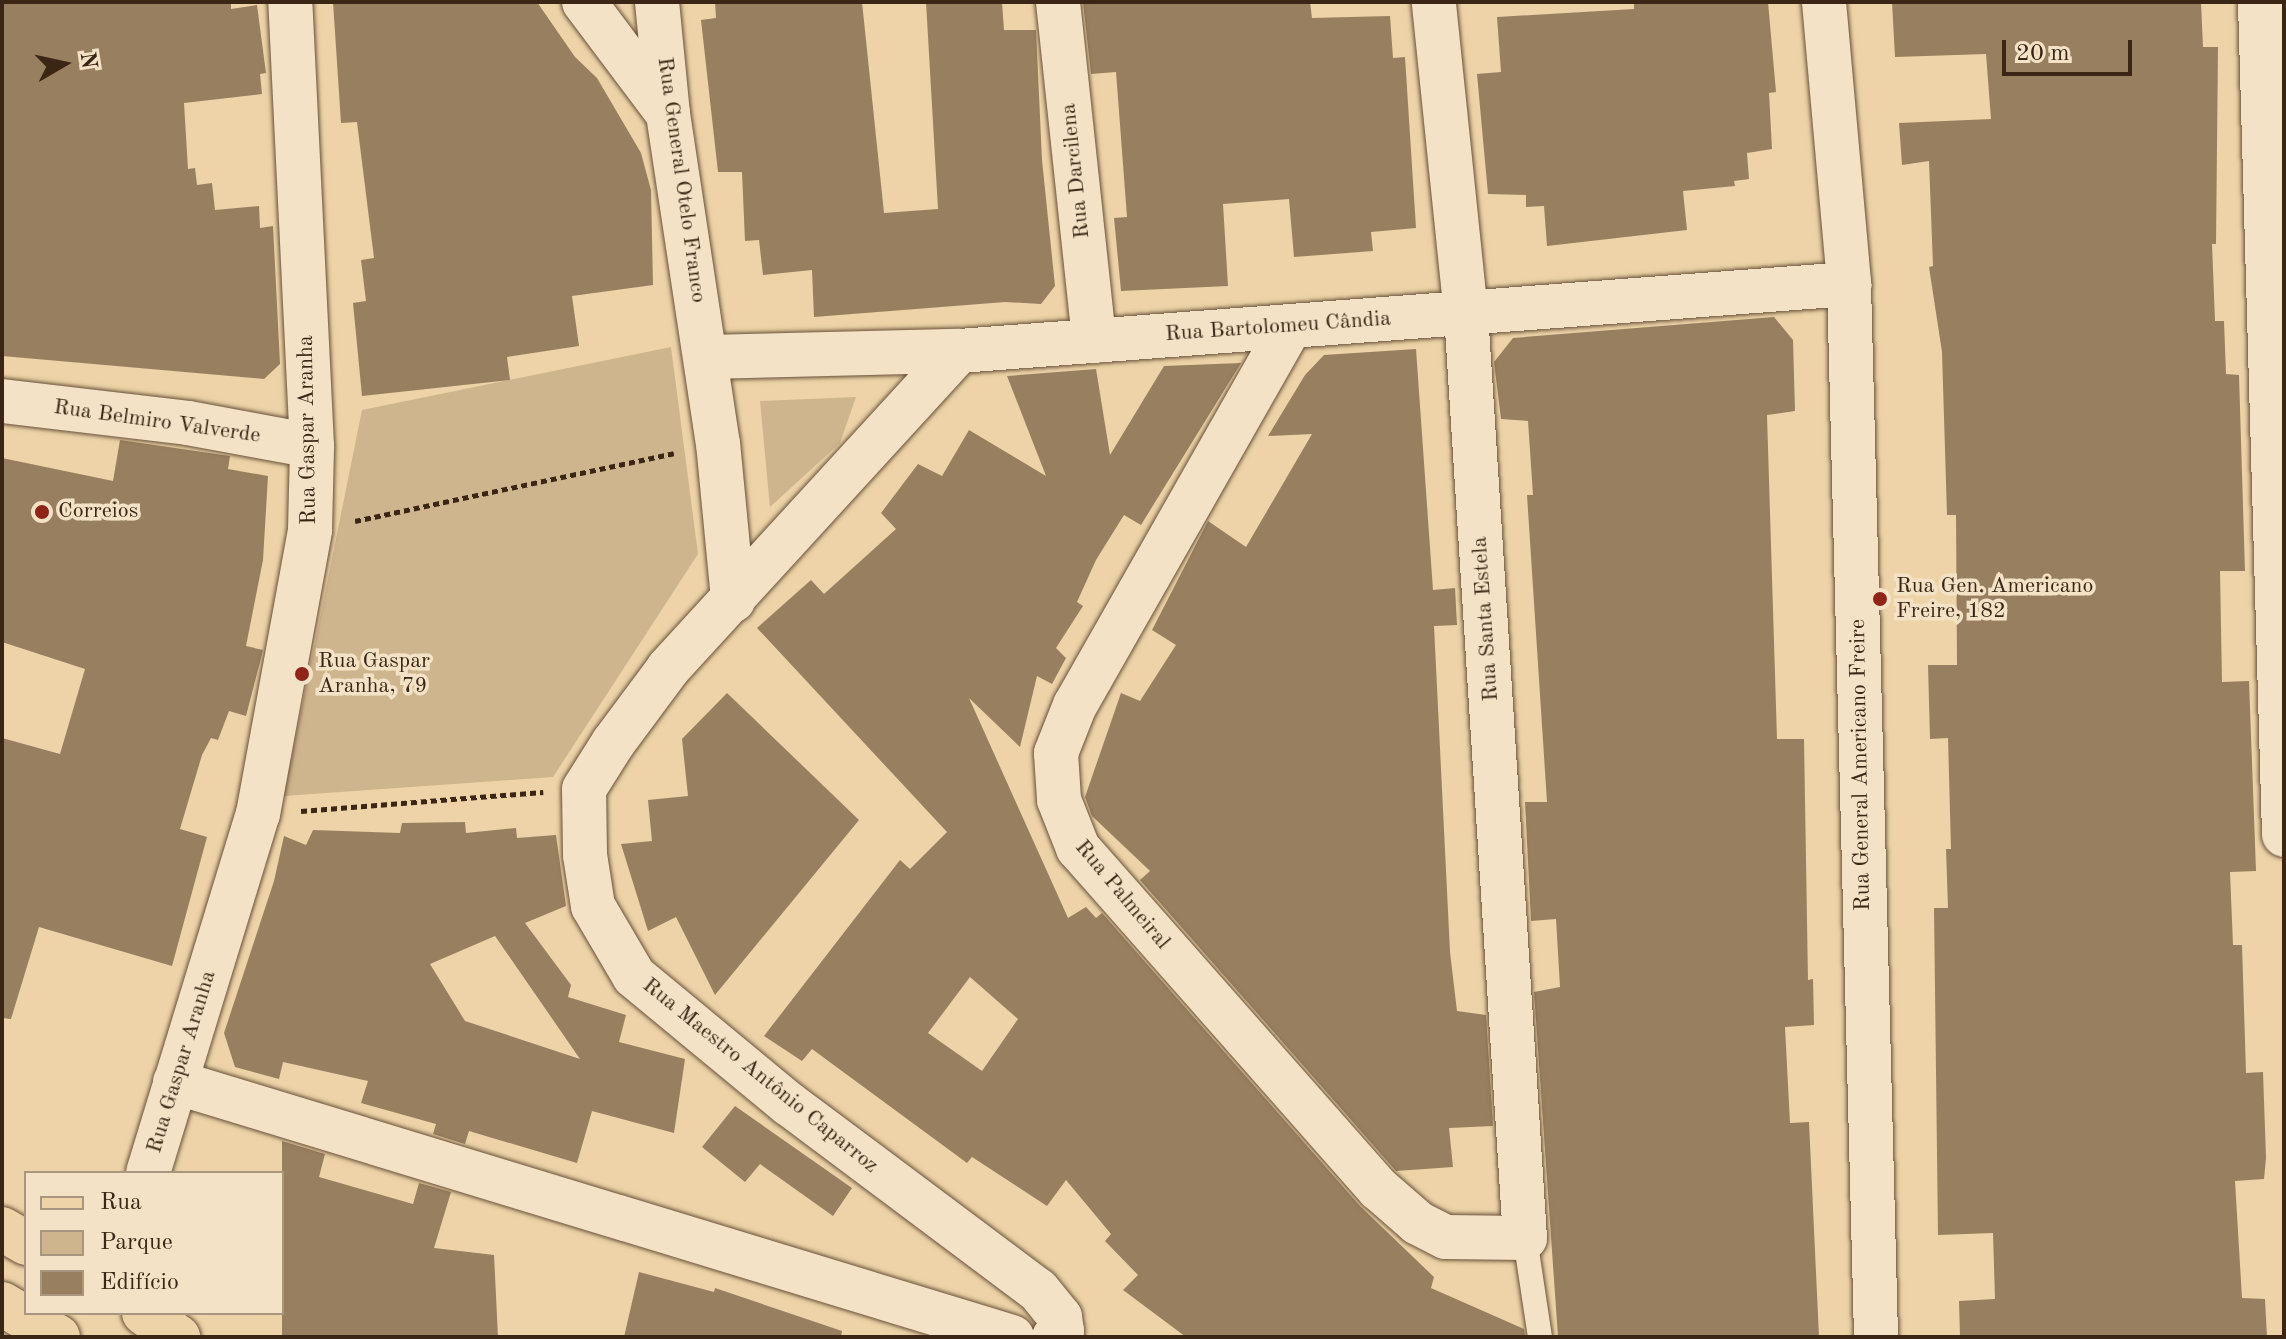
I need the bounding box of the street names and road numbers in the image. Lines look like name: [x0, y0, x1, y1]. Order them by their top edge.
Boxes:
street label: Rua General Otelo Franco: [651, 55, 711, 305]
street label: Rua Darcilena: [1056, 102, 1096, 240]
street label: Rua Bartolomeu Cândia: [1164, 306, 1392, 348]
street label: Rua Gaspar Aranha: [293, 335, 323, 525]
street label: Rua Belmiro Valverde: [52, 394, 262, 450]
street label: Rua Santa Estela: [1467, 536, 1505, 702]
street label: Rua General Americano Freire: [1845, 619, 1877, 911]
street label: Rua Palmeiral: [1069, 835, 1175, 955]
street label: Rua Gaspar Aranha: [142, 967, 222, 1157]
street label: Rua Maestro Antônio Caparroz: [637, 973, 883, 1179]

